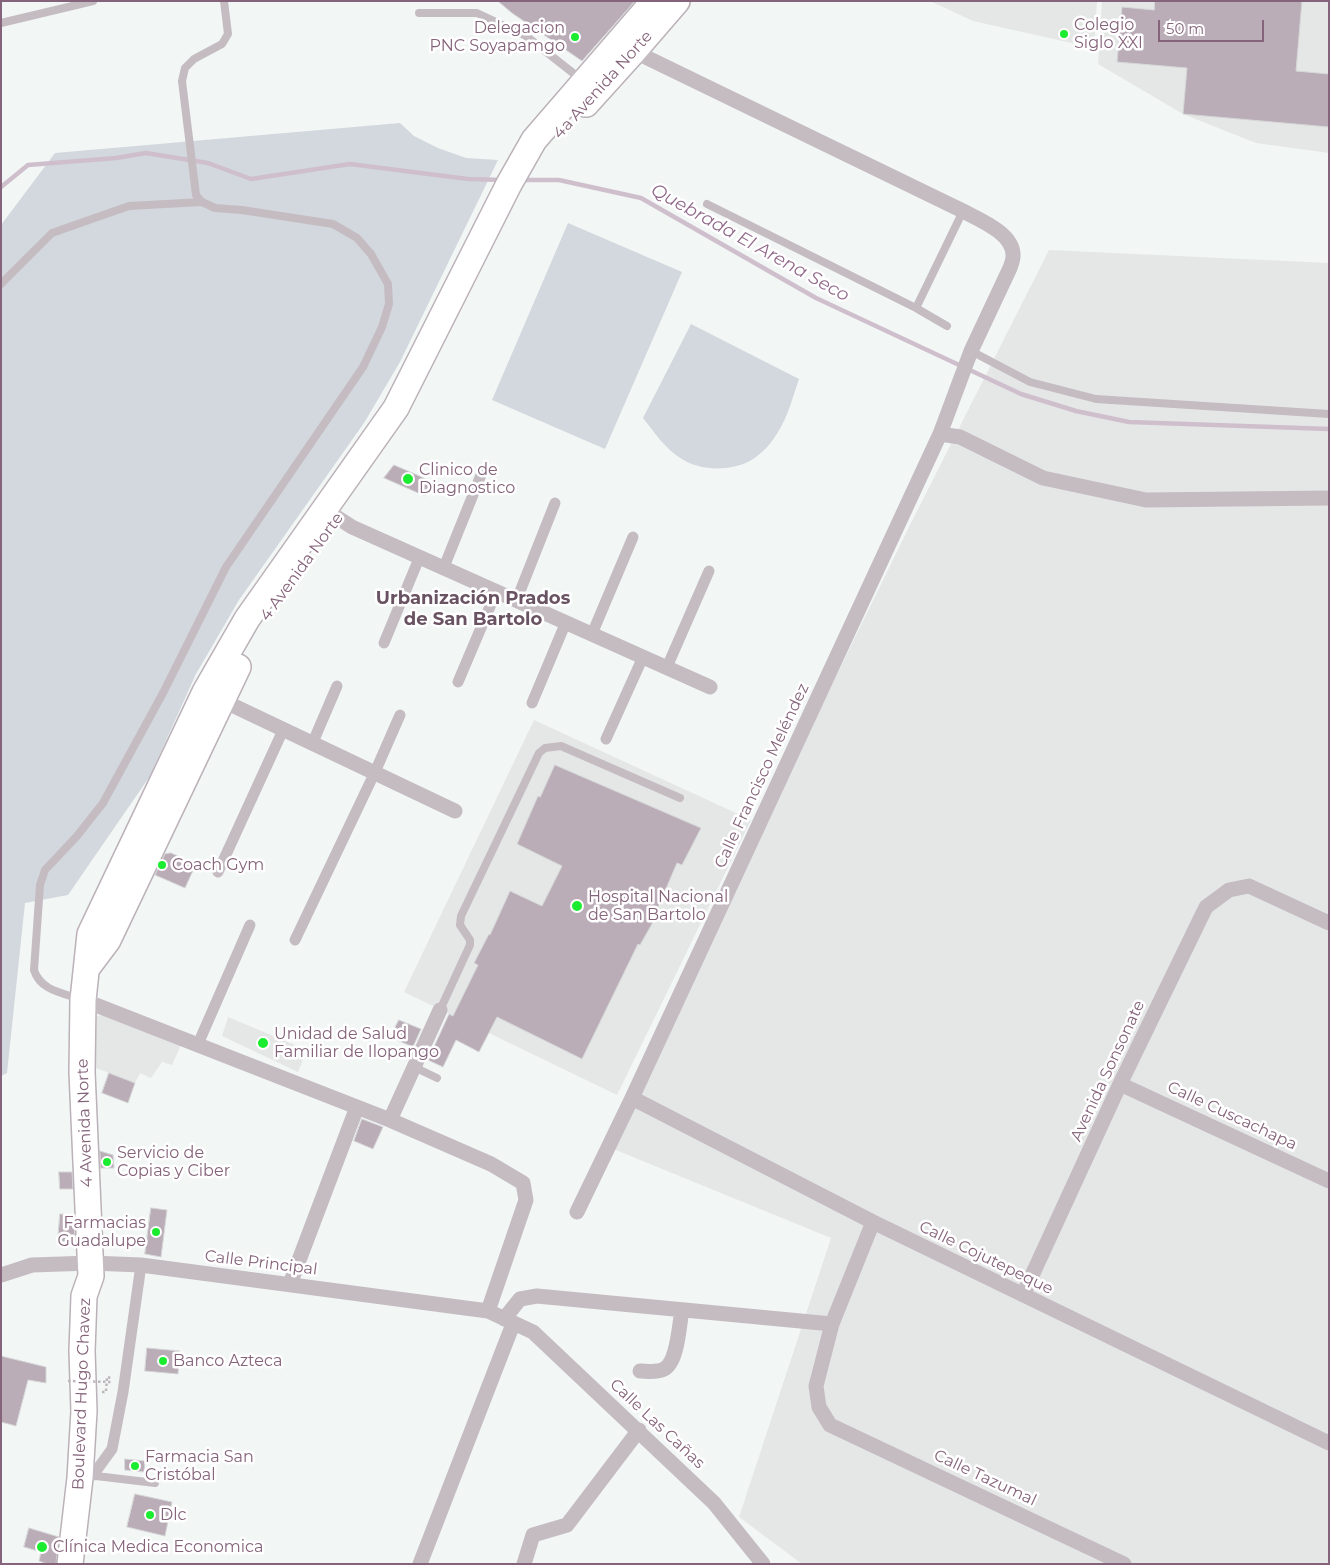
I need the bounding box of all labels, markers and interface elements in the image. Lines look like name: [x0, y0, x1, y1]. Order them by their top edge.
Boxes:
scale bar: [1160, 10, 1266, 42]
place label: Colegio Siglo XXI: [1074, 15, 1143, 53]
place label: Delegacion PNC Soyapamgo: [429, 18, 565, 56]
text: 50 m: [1166, 19, 1204, 38]
street label: 4a Avenida Norte: [549, 27, 657, 143]
marker: Colegio Siglo XXI: [1058, 28, 1070, 40]
marker: Delegacion PNC Soyapamgo: [569, 31, 581, 43]
water label: Quebrada El Arena Seco: [647, 179, 853, 307]
place label: Clinico de Diagnostico: [419, 460, 515, 498]
marker: Clinico de Diagnostico: [401, 472, 415, 486]
street label: 4 Avenida Norte: [256, 509, 348, 625]
district label: Urbanización Prados de San Bartolo: [376, 588, 570, 630]
street label: Calle Francisco Meléndez: [711, 681, 813, 871]
place label: Coach Gym: [172, 855, 264, 875]
marker: Coach Gym: [156, 859, 168, 871]
place label: Hospital Nacional de San Bartolo: [588, 887, 728, 925]
marker: Hospital Nacional de San Bartolo: [570, 899, 584, 913]
street label: Avenida Sonsonate: [1067, 997, 1149, 1145]
place label: Unidad de Salud Familiar de Ilopango: [274, 1024, 439, 1062]
marker: Unidad de Salud Familiar de Ilopango: [256, 1036, 270, 1050]
street label: 4 Avenida Norte: [73, 1058, 97, 1188]
street label: Calle Cuscachapa: [1164, 1078, 1300, 1154]
place label: Servicio de Copias y Ciber: [117, 1143, 230, 1181]
marker: Servicio de Copias y Ciber: [101, 1156, 113, 1168]
place label: Farmacias Guadalupe: [58, 1213, 146, 1251]
street label: Calle Cojutepeque: [916, 1217, 1056, 1299]
marker: Farmacias Guadalupe: [150, 1226, 162, 1238]
street label: Calle Principal: [204, 1247, 318, 1279]
street label: Boulevard Hugo Chavez: [69, 1298, 95, 1490]
place label: Banco Azteca: [173, 1351, 282, 1371]
marker: Banco Azteca: [157, 1355, 169, 1367]
street label: Calle Las Cañas: [606, 1375, 708, 1473]
street label: Calle Tazumal: [931, 1446, 1039, 1510]
place label: Farmacia San Cristóbal: [145, 1447, 254, 1485]
marker: Farmacia San Cristóbal: [129, 1460, 141, 1472]
place label: Dlc: [160, 1505, 187, 1525]
marker: Dlc: [144, 1509, 156, 1521]
place label: Clínica Medica Economica: [53, 1537, 264, 1557]
marker: Clínica Medica Economica: [35, 1540, 49, 1554]

